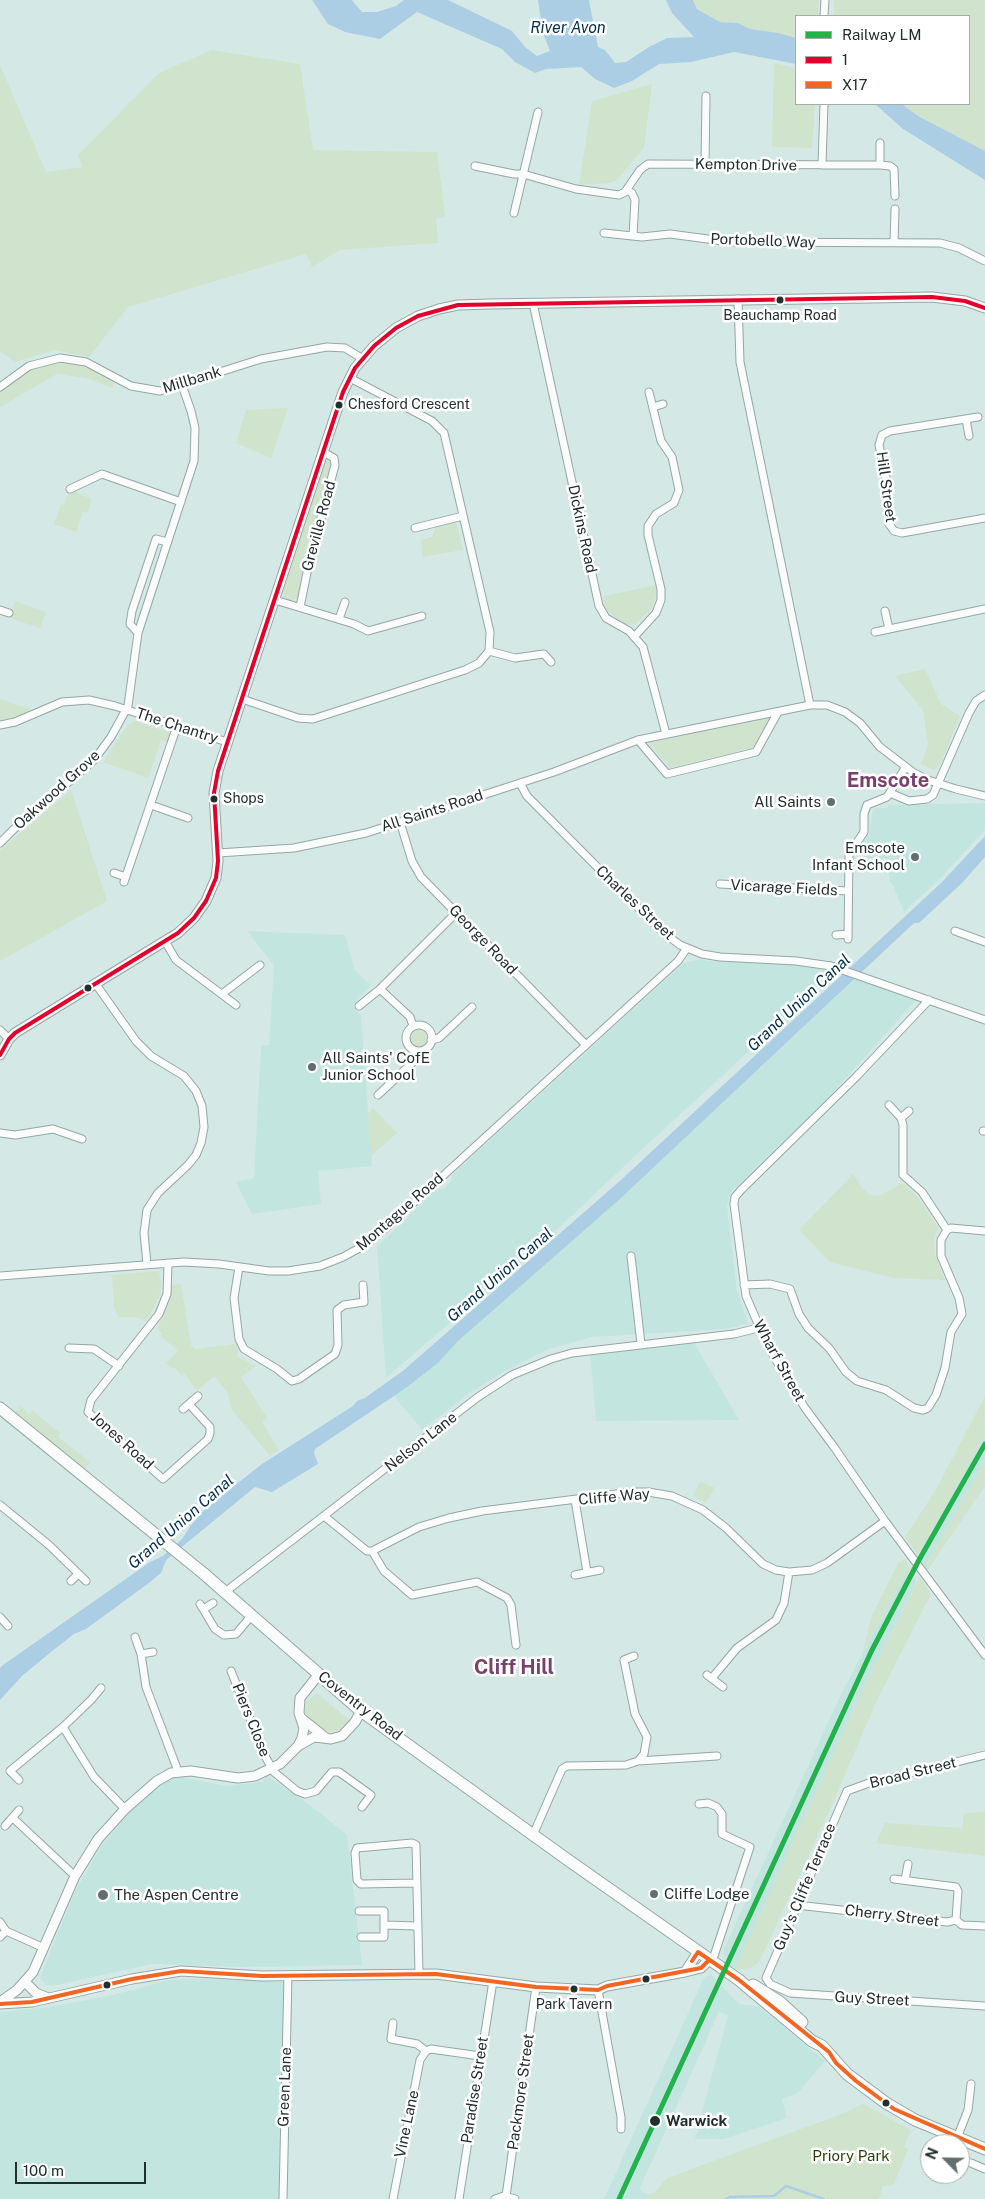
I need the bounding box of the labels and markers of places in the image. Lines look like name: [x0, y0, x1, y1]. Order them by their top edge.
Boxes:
marker: Beauchamp Road: [775, 295, 785, 305]
place label: Beauchamp Road: [723, 308, 837, 324]
place label: Chesford Crescent: [348, 397, 470, 413]
marker: Chesford Crescent: [334, 400, 344, 410]
place label: Shops: [223, 791, 264, 807]
place label: All Saints: [754, 793, 821, 811]
marker: Shops: [209, 794, 219, 804]
marker: All Saints: [825, 796, 837, 808]
place label: Emscote Infant School: [812, 839, 905, 874]
marker: Emscote Infant School: [909, 851, 921, 863]
unlabelled marker: [83, 983, 93, 993]
place label: All Saints' CofE Junior School: [322, 1049, 430, 1084]
marker: All Saints' CofE Junior School: [306, 1061, 318, 1073]
place label: Cliffe Lodge: [664, 1885, 749, 1903]
place label: The Aspen Centre: [114, 1886, 239, 1904]
marker: The Aspen Centre: [96, 1888, 110, 1902]
marker: Cliffe Lodge: [648, 1888, 660, 1900]
unlabelled marker: [641, 1974, 651, 1984]
unlabelled marker: [102, 1980, 112, 1990]
marker: Park Tavern: [569, 1984, 579, 1994]
place label: Park Tavern: [536, 1997, 612, 2013]
unlabelled marker: [881, 2098, 891, 2108]
place label: Warwick: [666, 2112, 727, 2130]
marker: Warwick: [648, 2114, 662, 2128]

